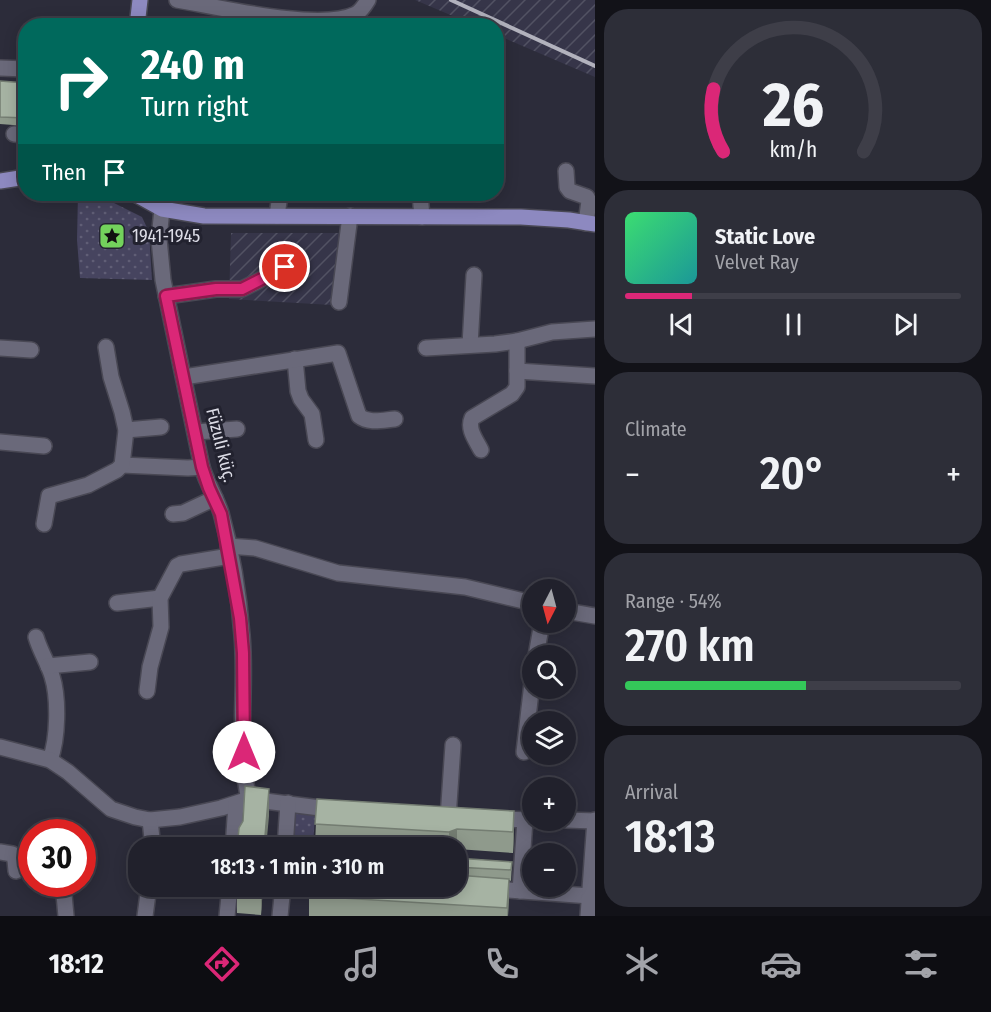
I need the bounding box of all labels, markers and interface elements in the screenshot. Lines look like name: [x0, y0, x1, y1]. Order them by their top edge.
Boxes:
text: 240 m: [141, 40, 245, 90]
icon: right: [42, 42, 120, 120]
text: 26: [761, 68, 824, 143]
text: Turn right: [141, 91, 249, 123]
text: km/h: [769, 138, 817, 164]
icon: arrive: [98, 156, 131, 189]
text: Then: [42, 159, 86, 186]
place icon: 1941-1945: [97, 221, 127, 251]
text: Static Love: [715, 223, 815, 250]
place label: 1941-1945: [132, 225, 200, 247]
pin: [259, 241, 310, 292]
icon: arrive: [268, 250, 301, 283]
text: Velvet Ray: [715, 250, 799, 274]
icon: previous: [665, 308, 698, 341]
icon: pause: [777, 308, 810, 341]
icon: next: [889, 308, 922, 341]
street label: Füzuli küç.: [201, 406, 241, 485]
text: Climate: [625, 417, 687, 441]
text: 20°: [760, 447, 826, 501]
text: −: [625, 455, 640, 495]
text: +: [946, 455, 961, 495]
north arrow: [522, 579, 576, 633]
map controls: [522, 579, 576, 897]
text: Range · 54%: [625, 589, 722, 613]
text: 270 km: [625, 619, 755, 673]
button: search: [522, 645, 576, 699]
button: layers: [522, 711, 576, 765]
position arrow: [212, 720, 276, 784]
button: +: [522, 777, 576, 831]
text: Arrival: [625, 780, 678, 804]
text: 18:13: [625, 810, 716, 864]
speed limit sign: 30: [18, 819, 96, 897]
button: −: [522, 843, 576, 897]
text: 18:13 · 1 min · 310 m: [211, 853, 384, 880]
icon: directions: [201, 943, 243, 985]
icon: music: [341, 943, 383, 985]
icon: phone: [481, 943, 523, 985]
icon: climate: [621, 943, 663, 985]
icon: car: [760, 943, 802, 985]
icon: filters: [900, 943, 942, 985]
text: 18:12: [49, 948, 104, 980]

